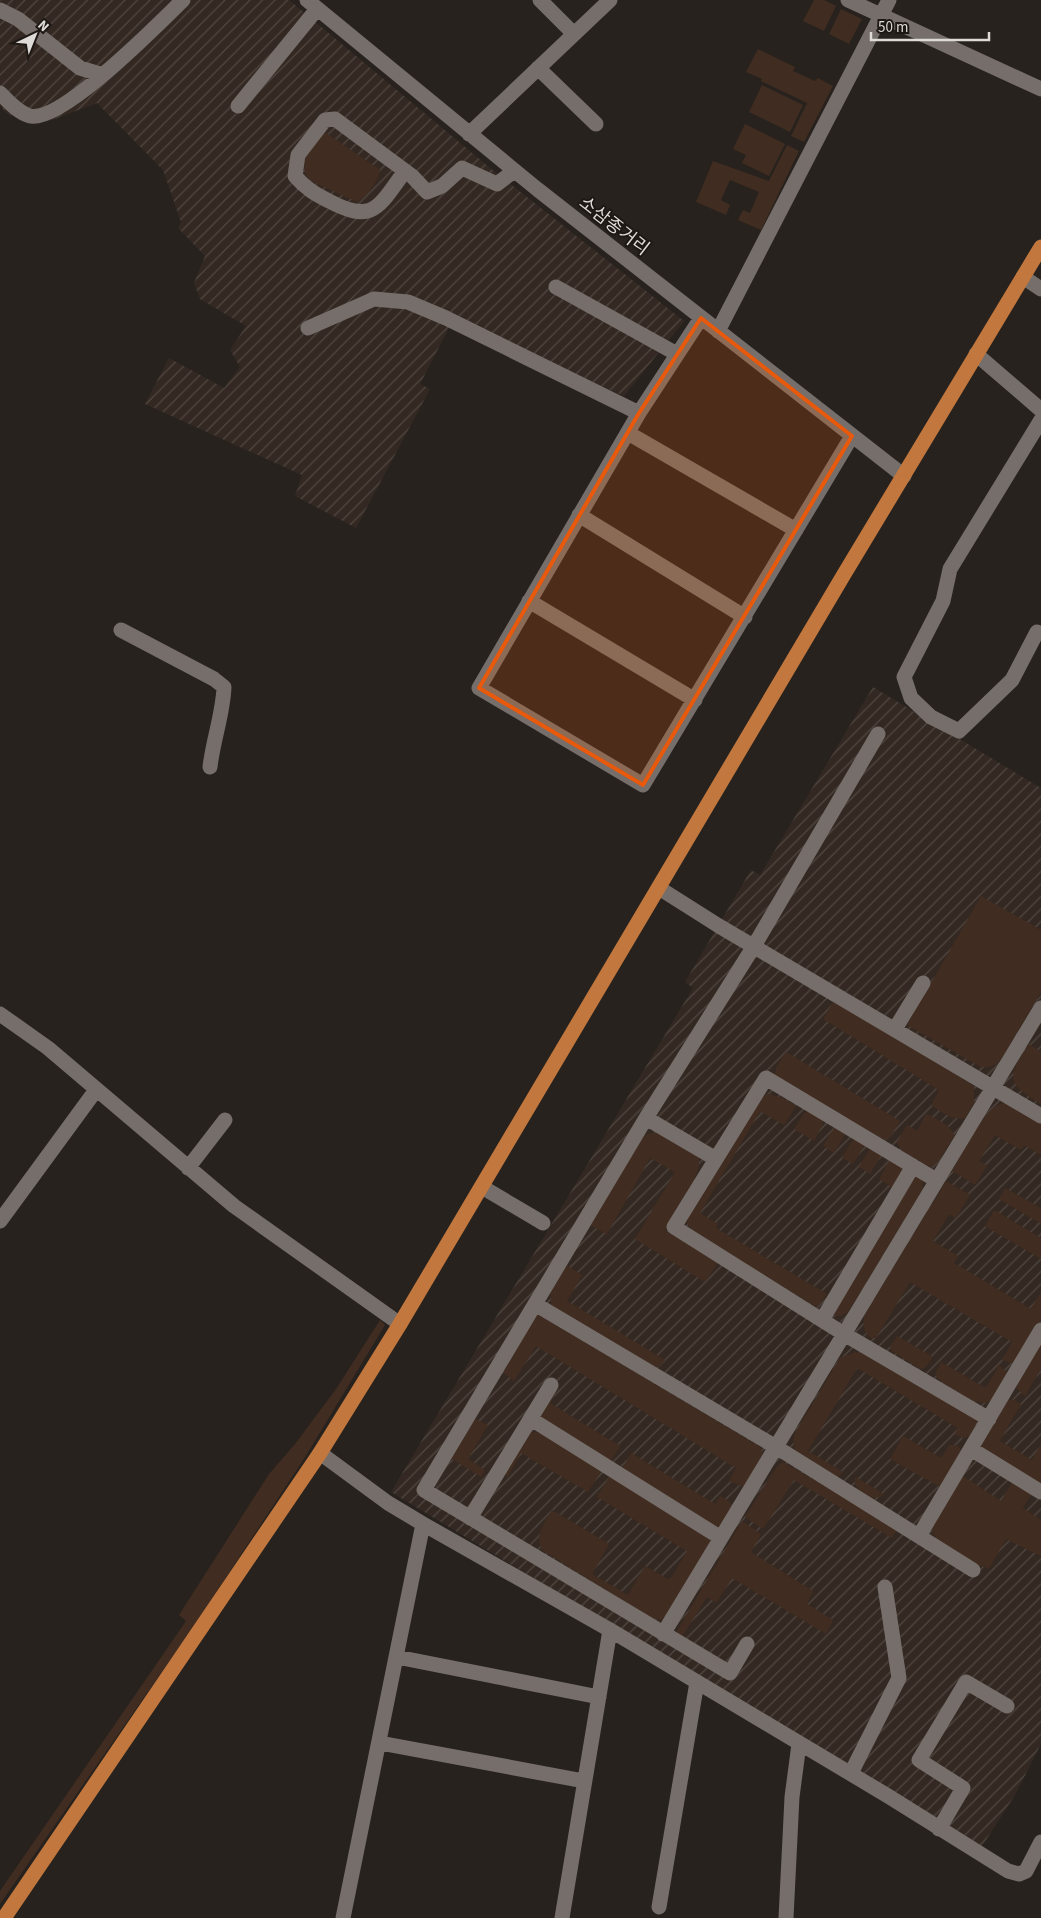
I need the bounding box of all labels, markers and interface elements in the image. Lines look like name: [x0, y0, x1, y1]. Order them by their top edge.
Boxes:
north arrow: [10, 10, 60, 60]
scale bar: [871, 10, 988, 42]
text: N: [33, 16, 53, 37]
text: 50 m: [878, 17, 908, 38]
street label: 소삼종거리: [574, 191, 654, 261]

